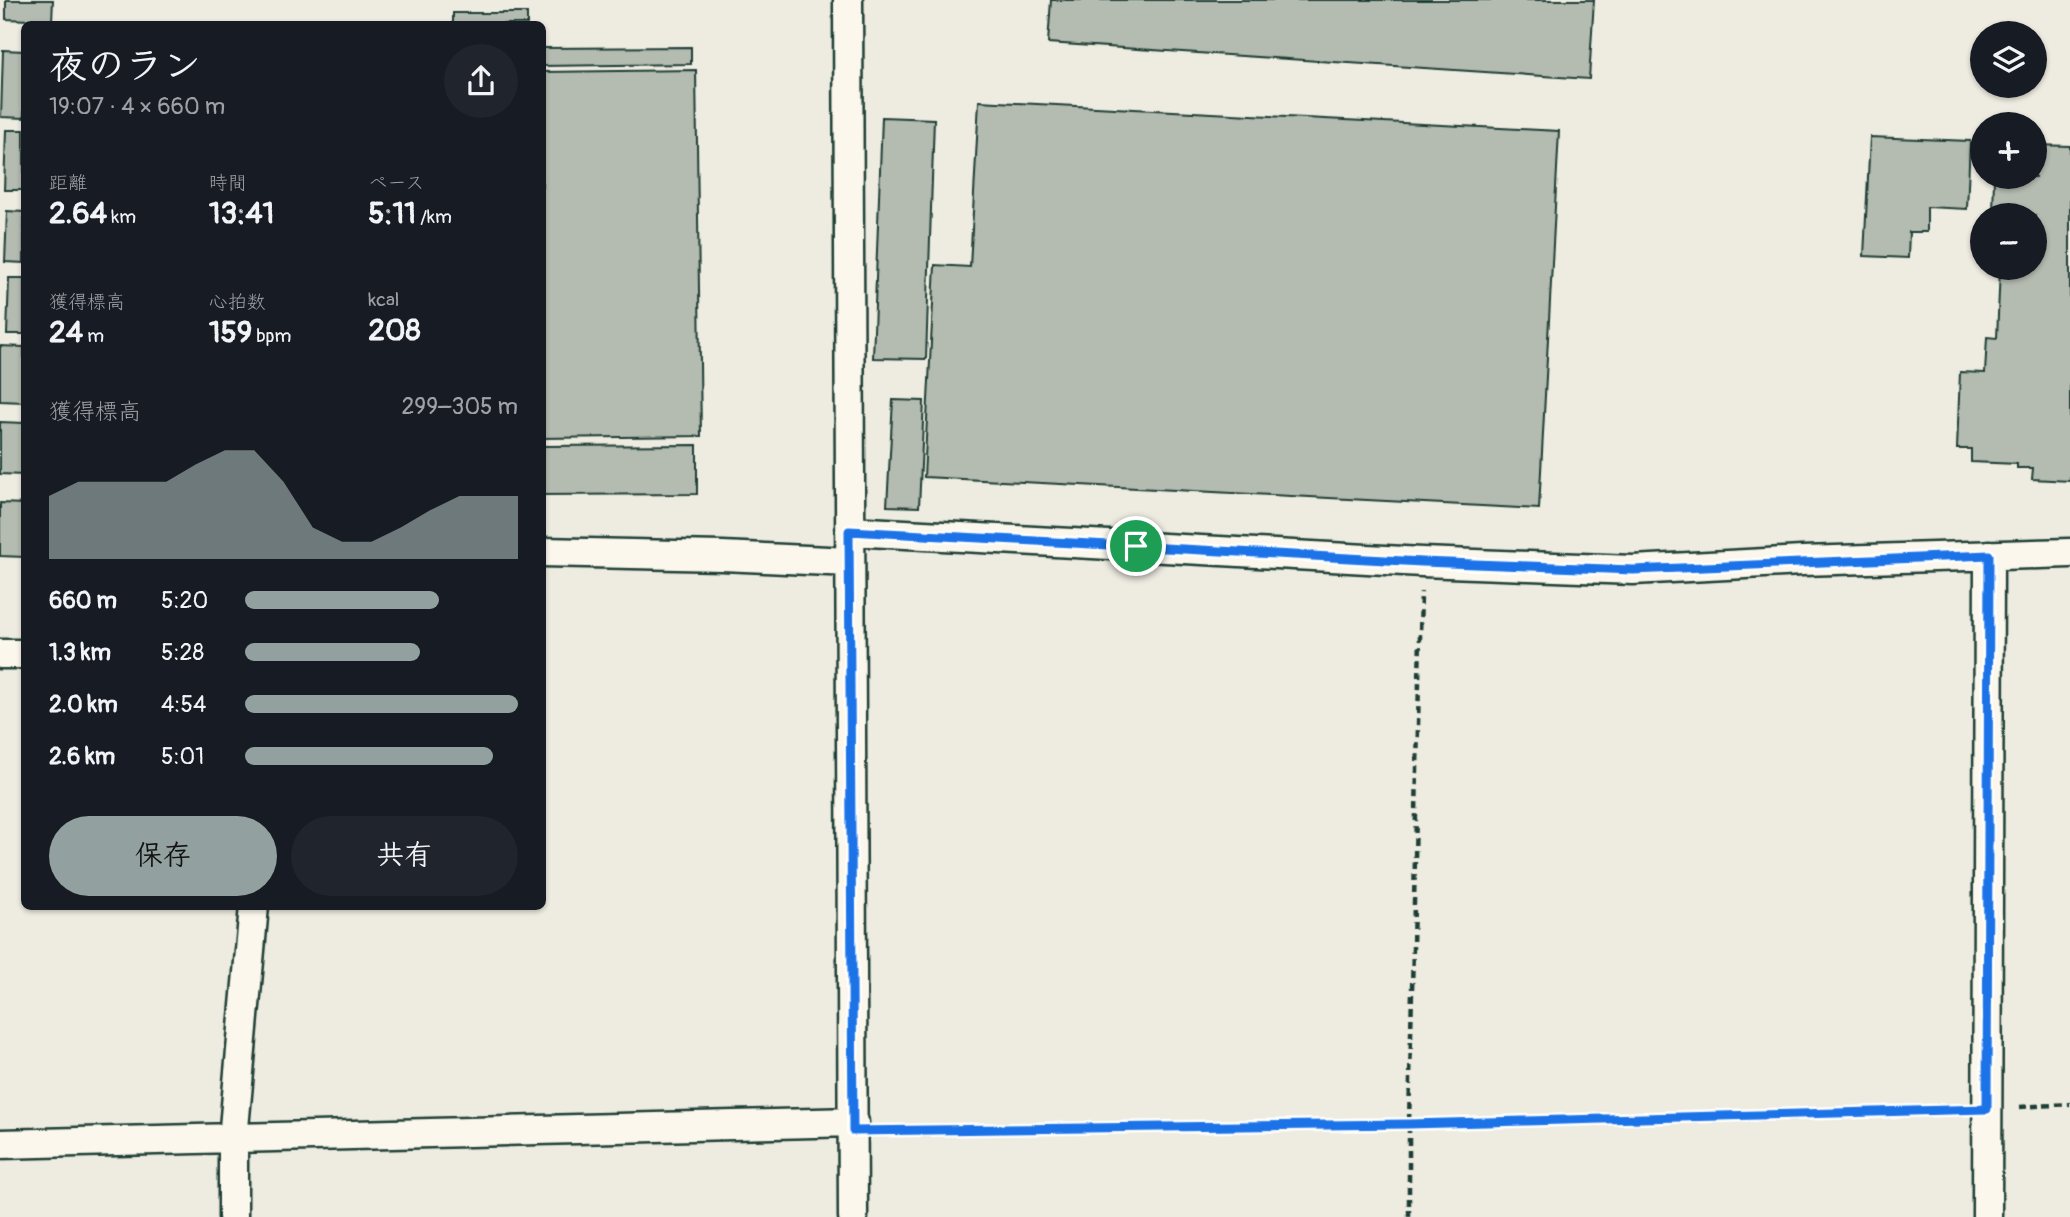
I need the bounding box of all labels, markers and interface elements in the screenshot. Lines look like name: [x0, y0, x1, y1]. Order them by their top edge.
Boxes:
map controls: [1970, 21, 2047, 280]
button: layers: [1970, 21, 2047, 98]
text: 夜のラン: [49, 42, 201, 90]
button: share: [444, 44, 518, 118]
text: 19:07 · 4 × 660 m: [49, 92, 225, 121]
button: +: [1970, 112, 2047, 189]
text: 距離: [49, 171, 87, 195]
text: 時間: [209, 171, 247, 195]
text: ペース: [368, 171, 424, 195]
text: 2.64: [49, 195, 107, 232]
text: 13:41: [209, 195, 274, 232]
text: 5:11: [368, 195, 416, 232]
button: −: [1970, 203, 2047, 280]
text: km: [107, 205, 136, 229]
text: /km: [416, 205, 452, 229]
text: kcal: [368, 288, 399, 312]
text: 獲得標高: [49, 290, 125, 314]
text: 心拍数: [209, 290, 266, 314]
text: 208: [368, 312, 421, 349]
text: 24: [49, 314, 83, 351]
text: 159: [209, 314, 252, 351]
text: m: [83, 324, 104, 348]
text: bpm: [252, 324, 291, 348]
text: 299–305 m: [401, 392, 518, 421]
text: 獲得標高: [49, 397, 141, 426]
pin: [1106, 516, 1166, 576]
icon: arrive: [1117, 527, 1155, 565]
text: 660 m: [49, 586, 117, 615]
text: 5:20: [161, 586, 208, 615]
text: 1.3 km: [49, 638, 111, 667]
text: 5:28: [161, 638, 204, 667]
text: 2.0 km: [49, 690, 118, 719]
text: 4:54: [161, 690, 206, 719]
text: 2.6 km: [49, 742, 115, 771]
text: 5:01: [161, 742, 204, 771]
button: 保存: [49, 816, 277, 896]
button: 共有: [291, 816, 518, 896]

